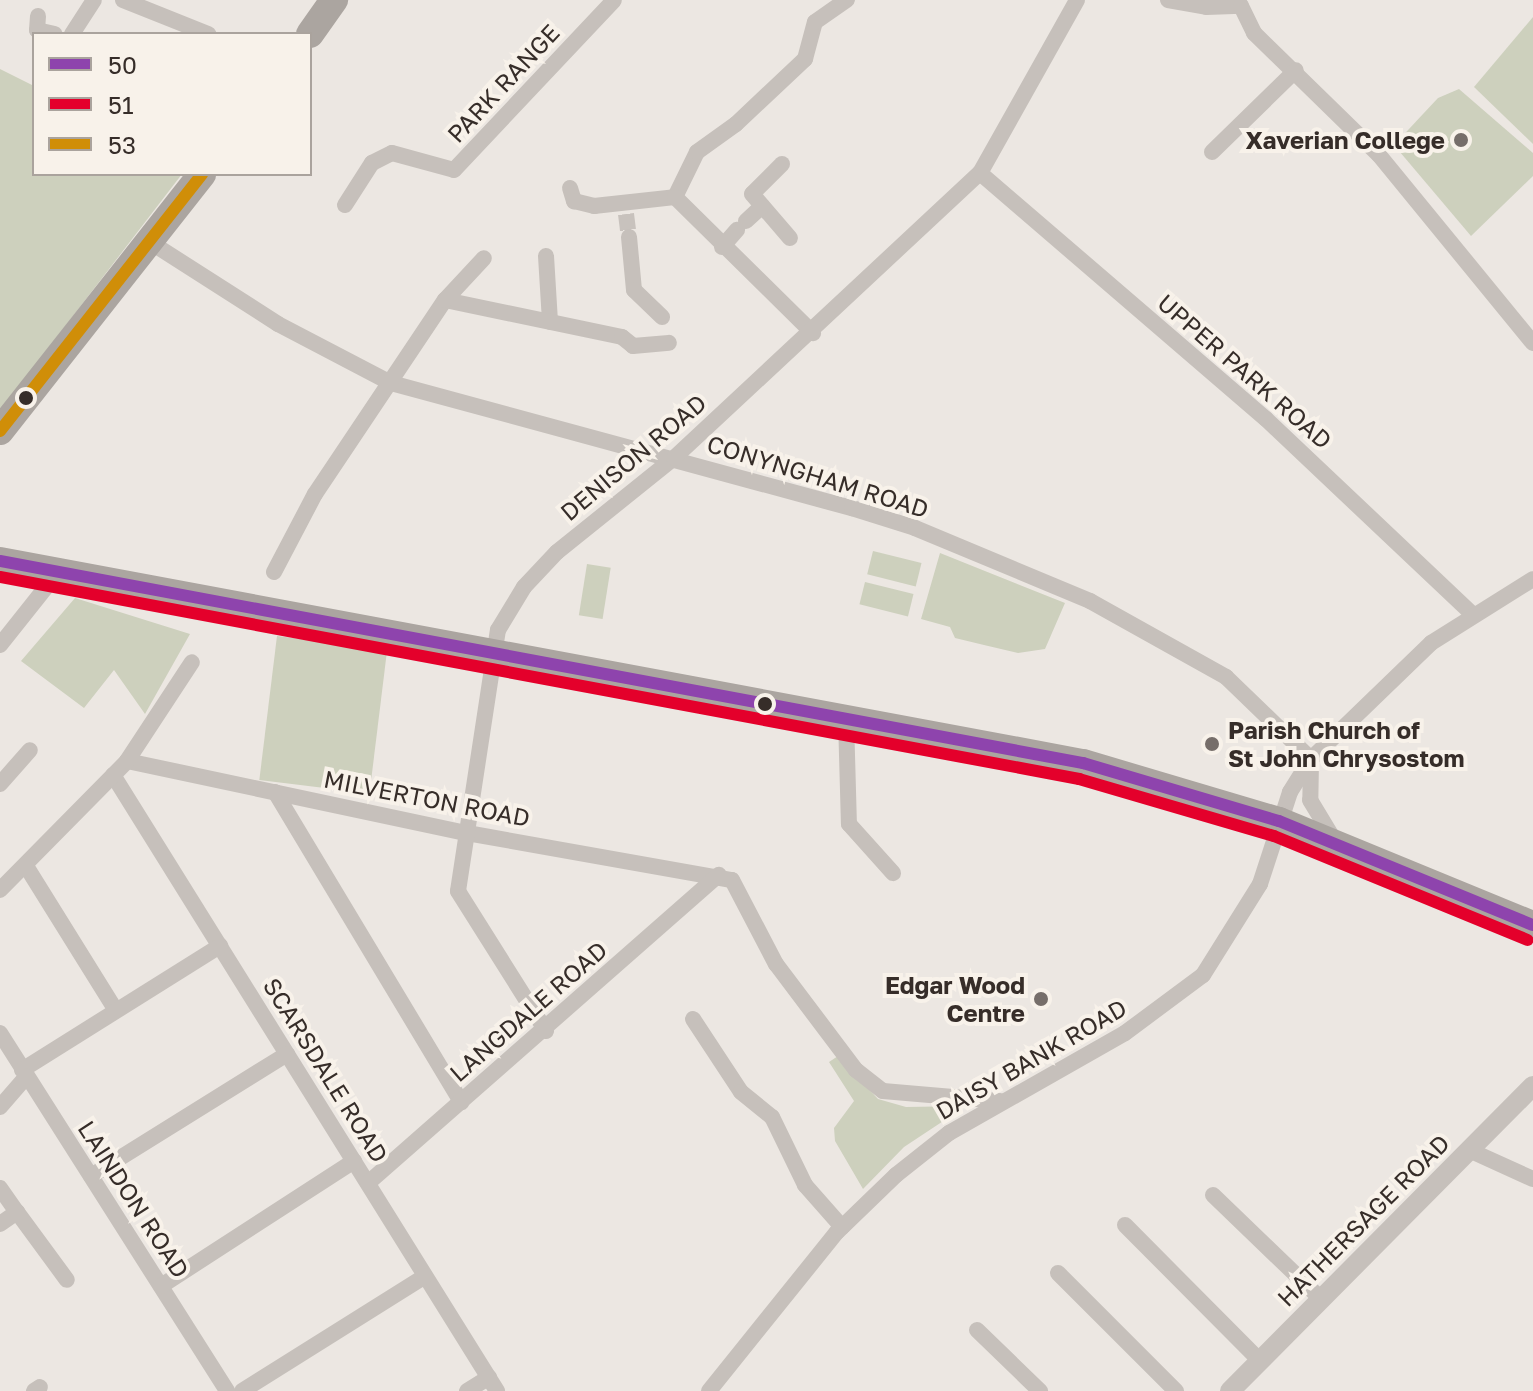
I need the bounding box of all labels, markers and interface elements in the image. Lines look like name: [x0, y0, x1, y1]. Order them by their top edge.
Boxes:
street label: PARK RANGE: [441, 18, 565, 148]
legend: [32, 32, 312, 176]
text: 50: [108, 50, 137, 79]
text: 51: [108, 90, 134, 119]
place label: Xaverian College: [1245, 126, 1445, 154]
text: 53: [108, 130, 136, 159]
marker: Xaverian College: [1452, 131, 1470, 149]
street label: UPPER PARK ROAD: [1152, 288, 1338, 454]
street label: DENISON ROAD: [554, 388, 712, 526]
unlabelled marker: [18, 390, 34, 406]
street label: CONYNGHAM ROAD: [704, 429, 932, 523]
unlabelled marker: [757, 696, 773, 712]
place label: Parish Church of St John Chrysostom: [1228, 716, 1464, 772]
marker: Parish Church of St John Chrysostom: [1203, 735, 1221, 753]
street label: MILVERTON ROAD: [322, 764, 532, 832]
street label: LANGDALE ROAD: [444, 935, 612, 1087]
place label: Edgar Wood Centre: [885, 971, 1025, 1027]
street label: SCARSDALE ROAD: [258, 972, 394, 1168]
marker: Edgar Wood Centre: [1032, 990, 1050, 1008]
street label: DAISY BANK ROAD: [931, 993, 1131, 1125]
street label: LAINDON ROAD: [72, 1115, 196, 1283]
street label: HATHERSAGE ROAD: [1271, 1128, 1455, 1312]

